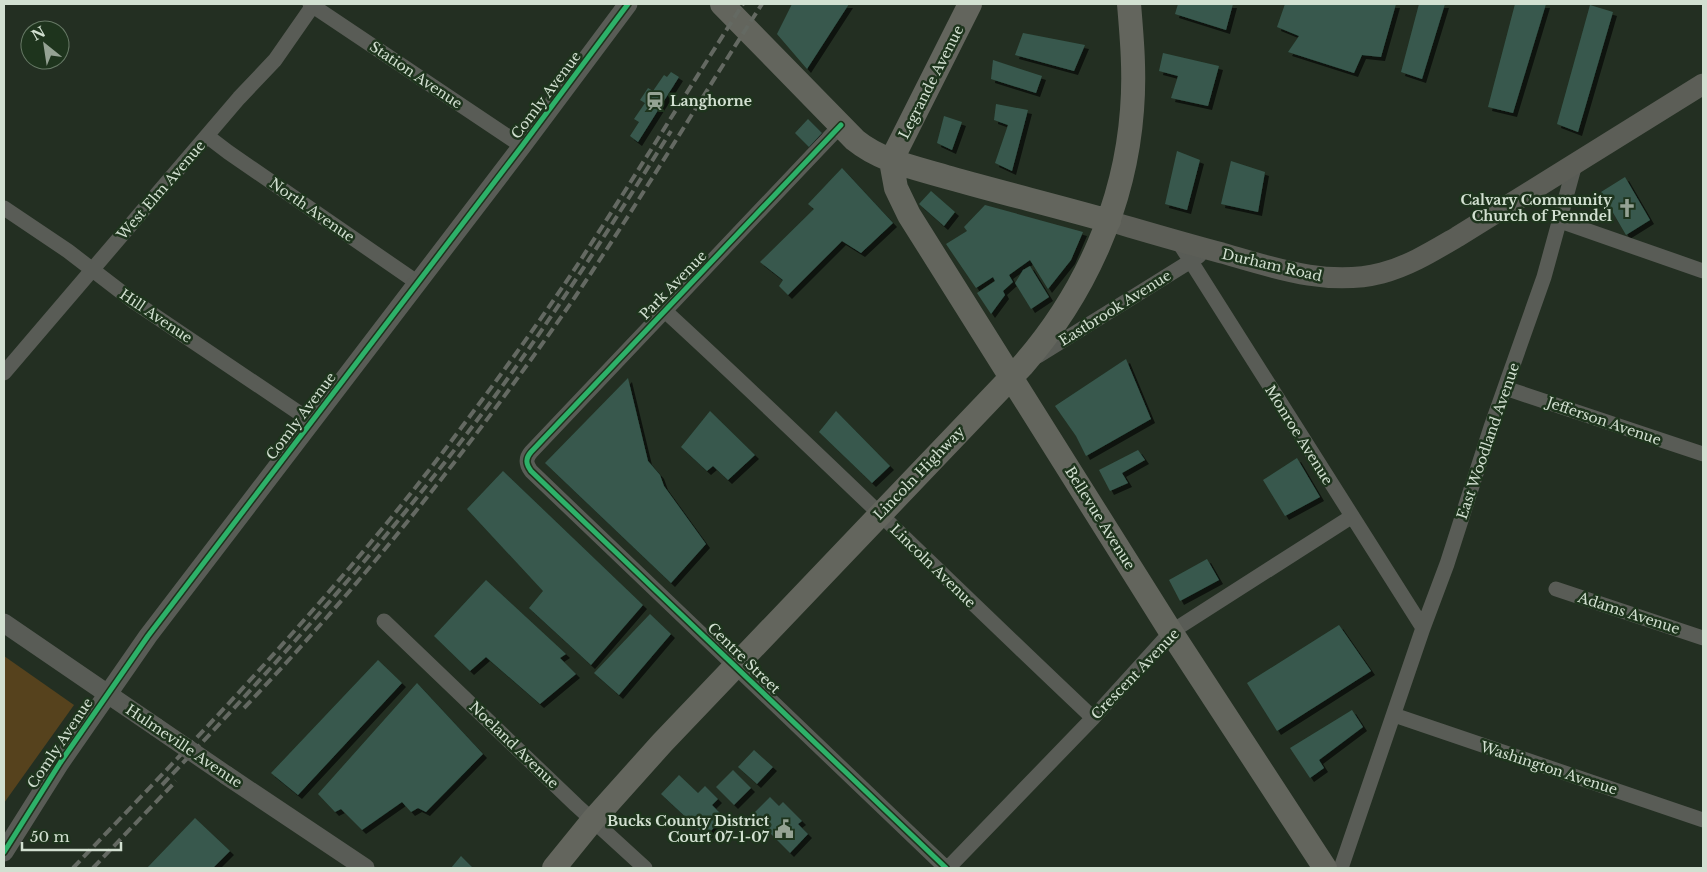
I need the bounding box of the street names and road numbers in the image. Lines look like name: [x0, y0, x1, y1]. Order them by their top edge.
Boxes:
street label: Legrande Avenue: [895, 22, 967, 142]
street label: Station Avenue: [366, 37, 466, 113]
street label: Comly Avenue: [507, 48, 585, 142]
street label: West Elm Avenue: [112, 137, 209, 244]
street label: North Avenue: [266, 174, 358, 246]
street label: Durham Road: [1220, 245, 1324, 285]
street label: Park Avenue: [636, 247, 710, 323]
street label: Eastbrook Avenue: [1056, 266, 1174, 350]
street label: Hill Avenue: [116, 285, 196, 347]
street label: East Woodland Avenue: [1453, 360, 1523, 522]
street label: Comly Avenue: [262, 369, 340, 463]
street label: Monroe Avenue: [1261, 382, 1337, 488]
street label: Jefferson Avenue: [1543, 392, 1664, 449]
street label: Lincoln Highway: [870, 422, 968, 524]
street label: Bellevue Avenue: [1061, 463, 1139, 573]
street label: Lincoln Avenue: [886, 521, 980, 611]
street label: Adams Avenue: [1575, 588, 1682, 638]
street label: Centre Street: [704, 619, 785, 698]
street label: Crescent Avenue: [1087, 625, 1183, 723]
street label: Comly Avenue: [23, 694, 97, 792]
street label: Noeland Avenue: [465, 698, 563, 792]
street label: Hulmeville Avenue: [122, 700, 246, 792]
street label: Washington Avenue: [1477, 737, 1620, 799]

